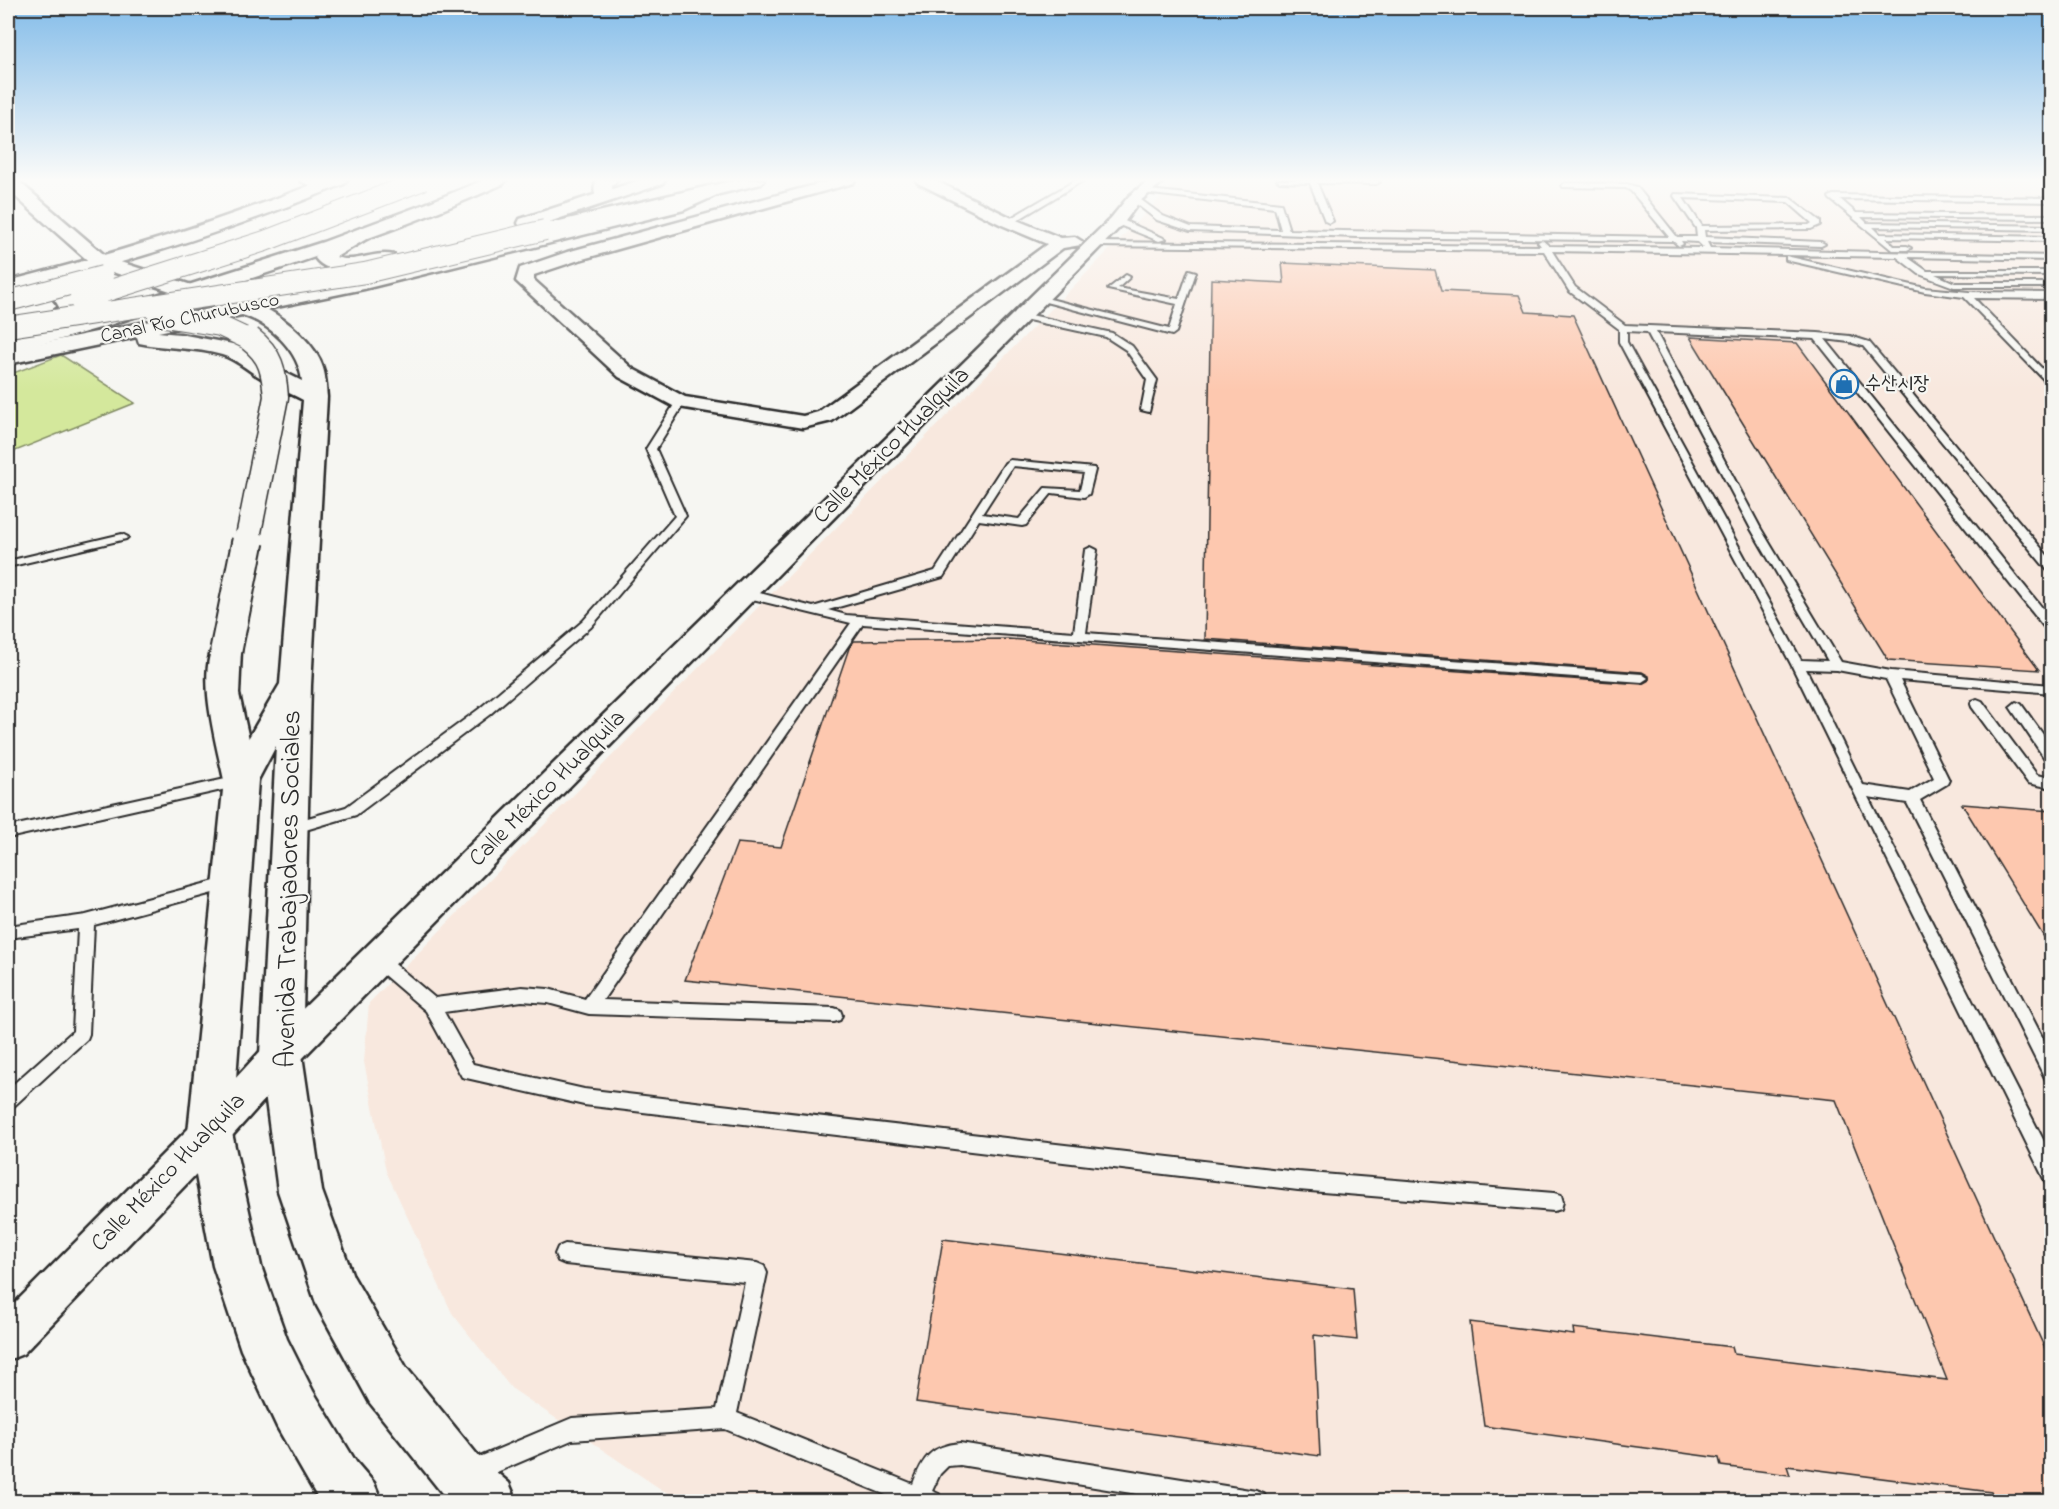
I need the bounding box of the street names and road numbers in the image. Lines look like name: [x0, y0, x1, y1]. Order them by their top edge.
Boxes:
street label: Canal Río Churubusco: [98, 286, 282, 352]
street label: Calle México Hualquila: [805, 359, 979, 533]
street label: Calle México Hualquila: [461, 702, 635, 876]
street label: Avenida Trabajadores Sociales: [266, 710, 314, 1068]
street label: Calle México Hualquila: [83, 1085, 255, 1261]

